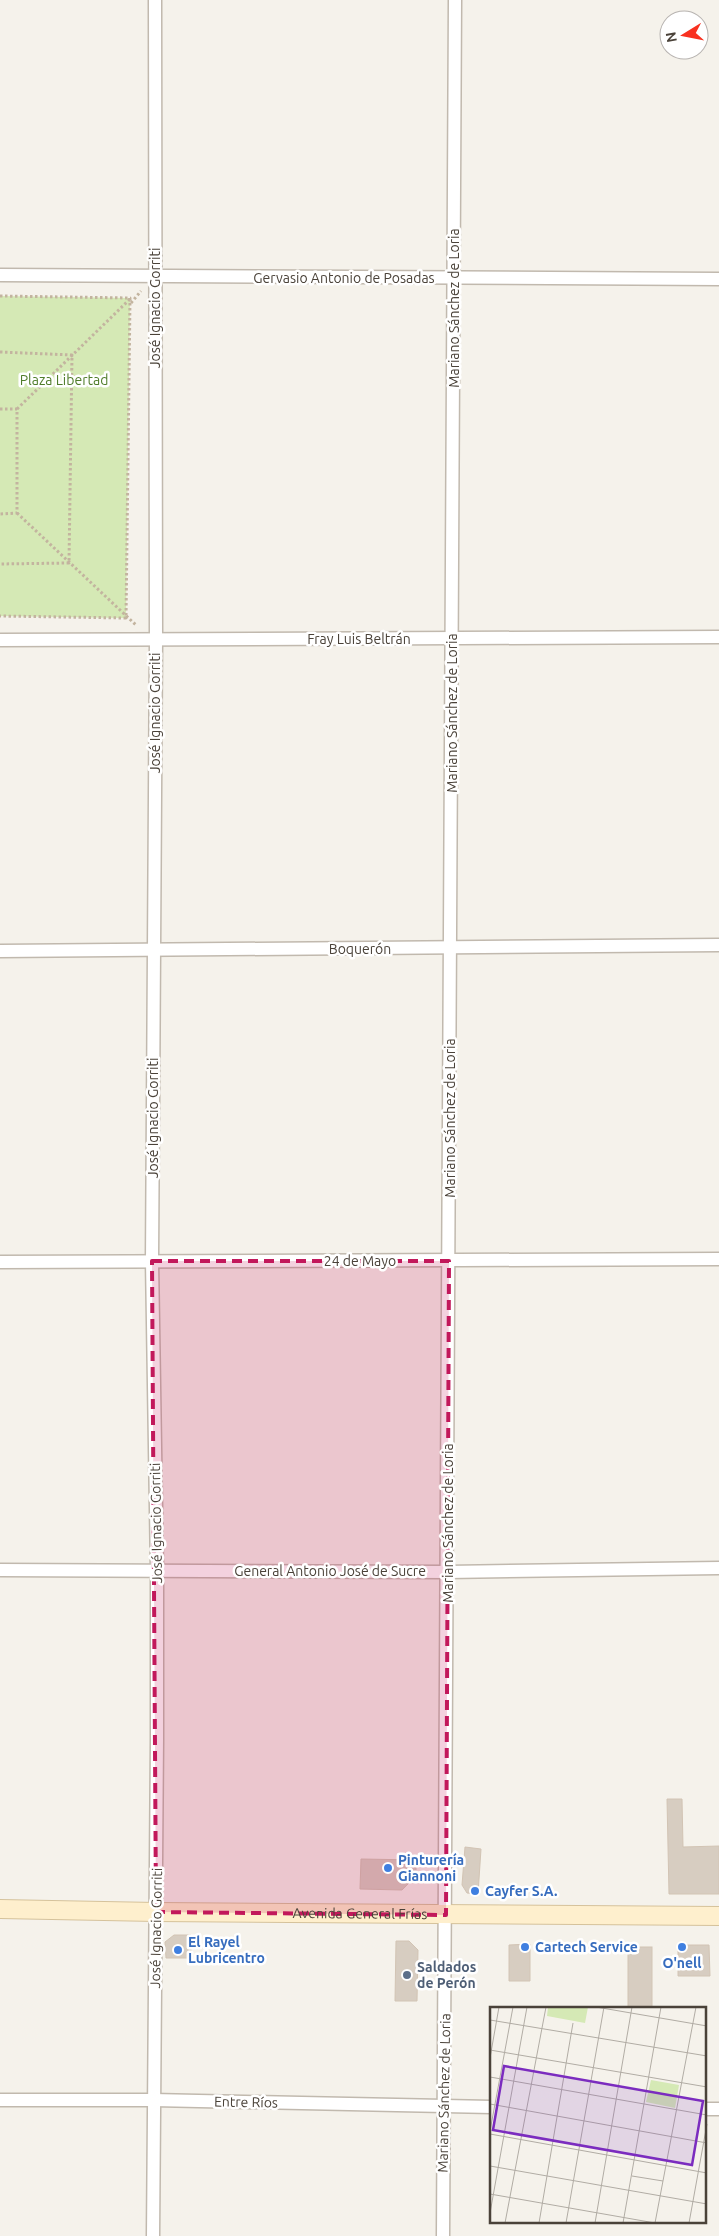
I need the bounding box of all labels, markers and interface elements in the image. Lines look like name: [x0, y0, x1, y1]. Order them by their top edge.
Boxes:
north arrow: [659, 10, 709, 60]
text: N: [662, 31, 680, 44]
street label: Mariano Sánchez de Loria: [446, 228, 462, 388]
street label: José Ignacio Gorriti: [147, 248, 163, 368]
street label: Gervasio Antonio de Posadas: [253, 270, 435, 286]
park label: Plaza Libertad: [20, 372, 108, 388]
street label: Fray Luis Beltrán: [307, 631, 411, 647]
street label: Mariano Sánchez de Loria: [444, 633, 460, 793]
street label: José Ignacio Gorriti: [147, 653, 163, 773]
street label: Boquerón: [329, 941, 391, 957]
street label: Mariano Sánchez de Loria: [442, 1038, 458, 1198]
street label: José Ignacio Gorriti: [145, 1058, 161, 1178]
street label: 24 de Mayo: [324, 1253, 396, 1269]
street label: Mariano Sánchez de Loria: [440, 1443, 456, 1603]
street label: José Ignacio Gorriti: [147, 1463, 165, 1583]
street label: General Antonio José de Sucre: [234, 1563, 426, 1579]
place label: Pinturería Giannoni: [398, 1852, 464, 1884]
marker: Pinturería Giannoni: [382, 1862, 394, 1874]
street label: José Ignacio Gorriti: [147, 1868, 165, 1988]
place label: Cayfer S.A.: [485, 1883, 557, 1899]
marker: Cayfer S.A.: [469, 1885, 481, 1897]
street label: Avenida General Frías: [293, 1905, 427, 1922]
place label: El Rayel Lubricentro: [188, 1934, 265, 1966]
place label: Cartech Service: [535, 1939, 638, 1955]
marker: Cartech Service: [519, 1941, 531, 1953]
marker: O'nell: [676, 1941, 688, 1953]
marker: El Rayel Lubricentro: [172, 1944, 184, 1956]
place label: O'nell: [662, 1955, 702, 1971]
place label: Saldados de Perón: [417, 1959, 477, 1991]
marker: Saldados de Perón: [401, 1969, 413, 1981]
inset map: [490, 2007, 706, 2224]
street label: Mariano Sánchez de Loria: [435, 2013, 453, 2173]
street label: Entre Ríos: [214, 2093, 278, 2111]

